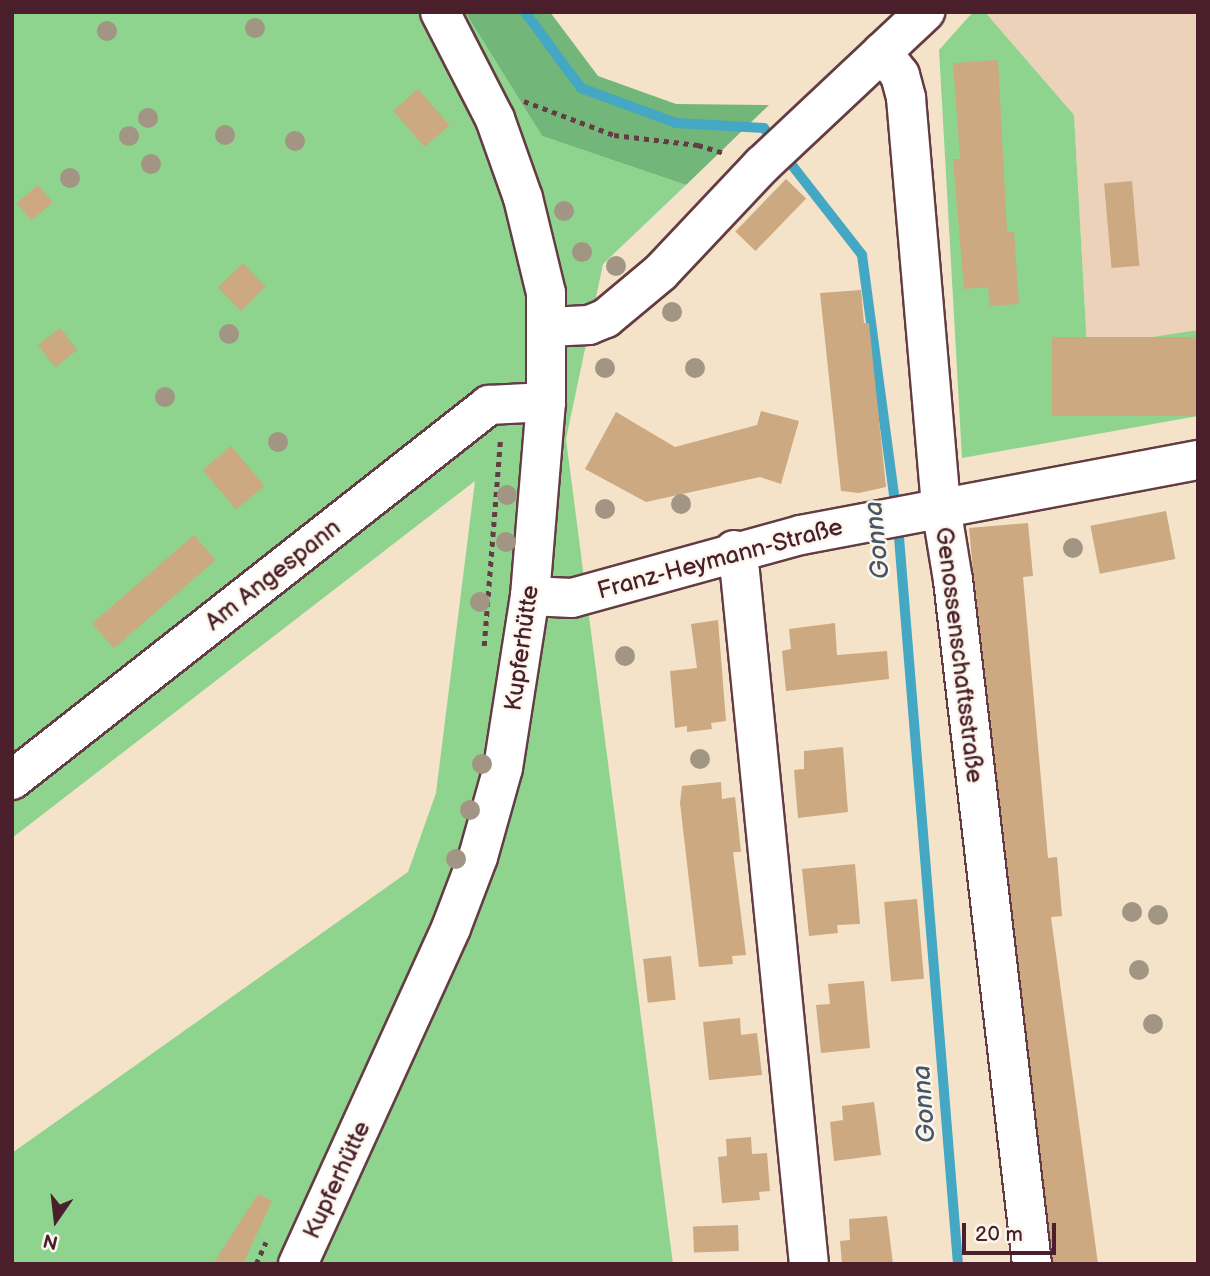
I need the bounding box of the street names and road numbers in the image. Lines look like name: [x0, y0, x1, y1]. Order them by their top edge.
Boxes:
street label: Franz-Heymann-Straße: [594, 512, 846, 606]
street label: Am Angespann: [200, 513, 346, 637]
street label: Genossenschaftsstraße: [929, 525, 989, 785]
street label: Kupferhütte: [499, 583, 545, 713]
street label: Kupferhütte: [297, 1117, 377, 1243]

